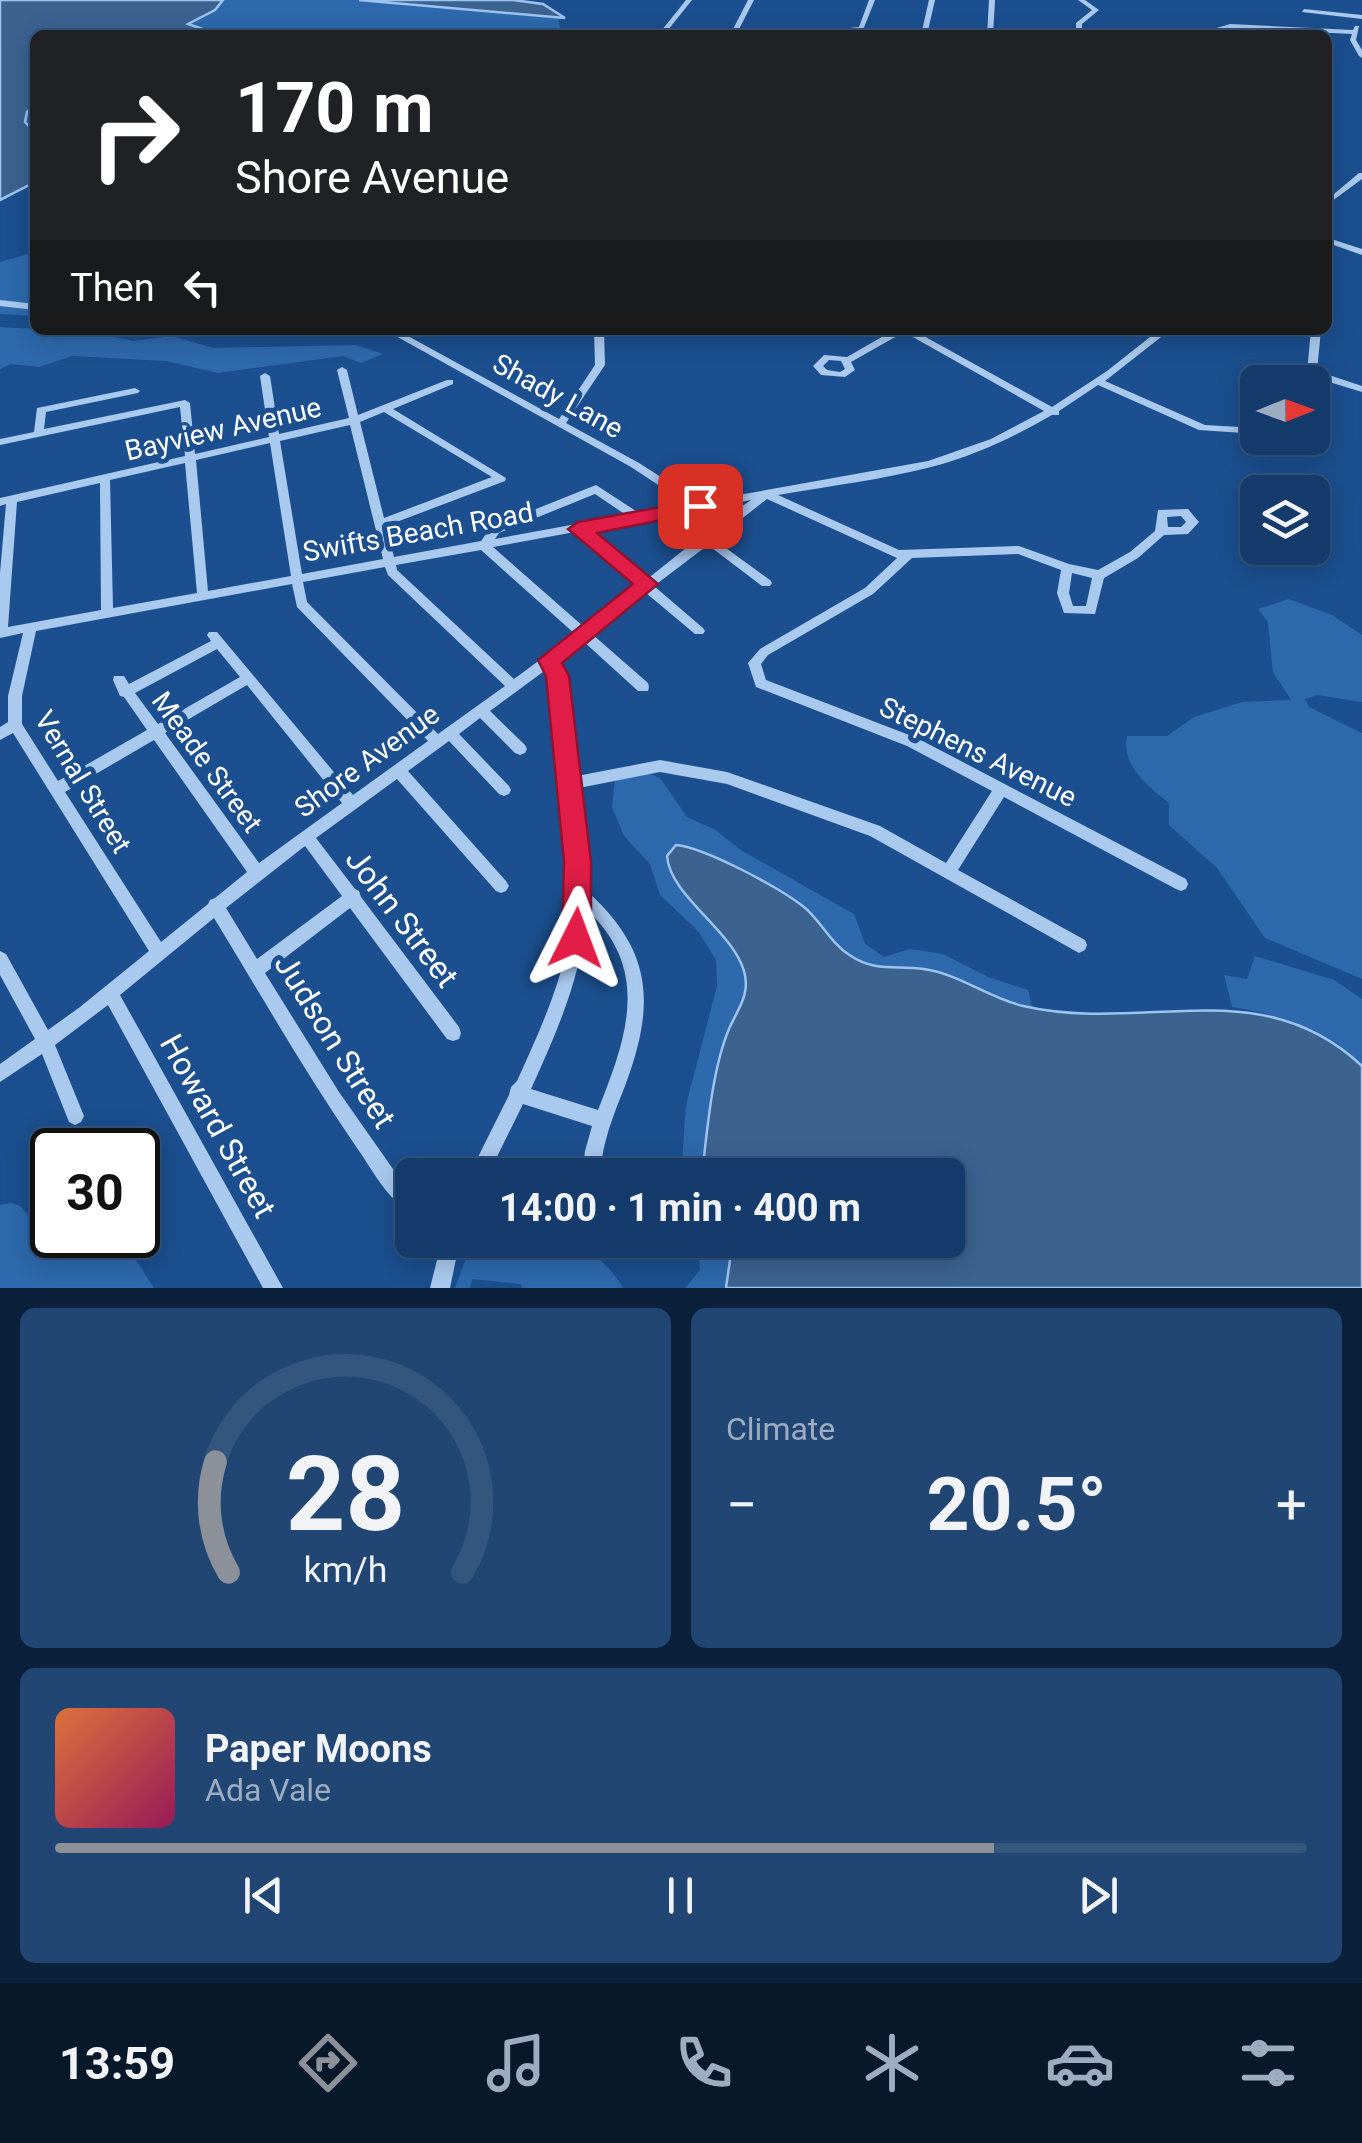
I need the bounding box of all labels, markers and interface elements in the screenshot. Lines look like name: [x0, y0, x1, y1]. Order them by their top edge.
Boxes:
text: 170 m: [235, 67, 434, 149]
icon: right: [70, 70, 200, 200]
text: Shore Avenue: [235, 151, 509, 204]
icon: left: [175, 260, 230, 315]
text: Then: [70, 266, 155, 310]
street label: Shady Lane: [487, 347, 629, 445]
north arrow: [1240, 365, 1330, 455]
map controls: [1240, 365, 1330, 565]
street label: Bayview Avenue: [122, 390, 324, 468]
pin: [658, 464, 743, 549]
button: layers: [1240, 475, 1330, 565]
icon: arrive: [673, 479, 728, 534]
street label: Swifts Beach Road: [300, 495, 536, 569]
street label: Meade Street: [145, 685, 269, 839]
street label: Stephens Avenue: [874, 690, 1082, 814]
street label: Shore Avenue: [288, 698, 446, 824]
street label: Vernal Street: [28, 705, 138, 859]
street label: John Street: [338, 841, 466, 995]
position arrow: [524, 886, 628, 990]
street label: Judson Street: [266, 947, 404, 1135]
street label: Howard Street: [152, 1028, 284, 1224]
speed limit sign: 30: [30, 1128, 160, 1258]
text: 14:00 · 1 min · 400 m: [499, 1186, 861, 1230]
text: Climate: [726, 1410, 835, 1448]
text: 28: [286, 1434, 405, 1555]
text: 20.5°: [927, 1460, 1107, 1548]
text: −: [726, 1473, 757, 1537]
text: +: [1276, 1473, 1307, 1537]
text: km/h: [304, 1549, 387, 1591]
text: Paper Moons: [205, 1727, 432, 1771]
text: Ada Vale: [205, 1771, 331, 1809]
icon: previous: [236, 1868, 291, 1923]
icon: pause: [653, 1868, 708, 1923]
icon: next: [1071, 1868, 1126, 1923]
icon: directions: [293, 2028, 363, 2098]
icon: music: [481, 2028, 551, 2098]
icon: phone: [669, 2028, 739, 2098]
icon: climate: [857, 2028, 927, 2098]
icon: car: [1045, 2028, 1115, 2098]
icon: filters: [1233, 2028, 1303, 2098]
text: 13:59: [59, 2037, 175, 2090]

